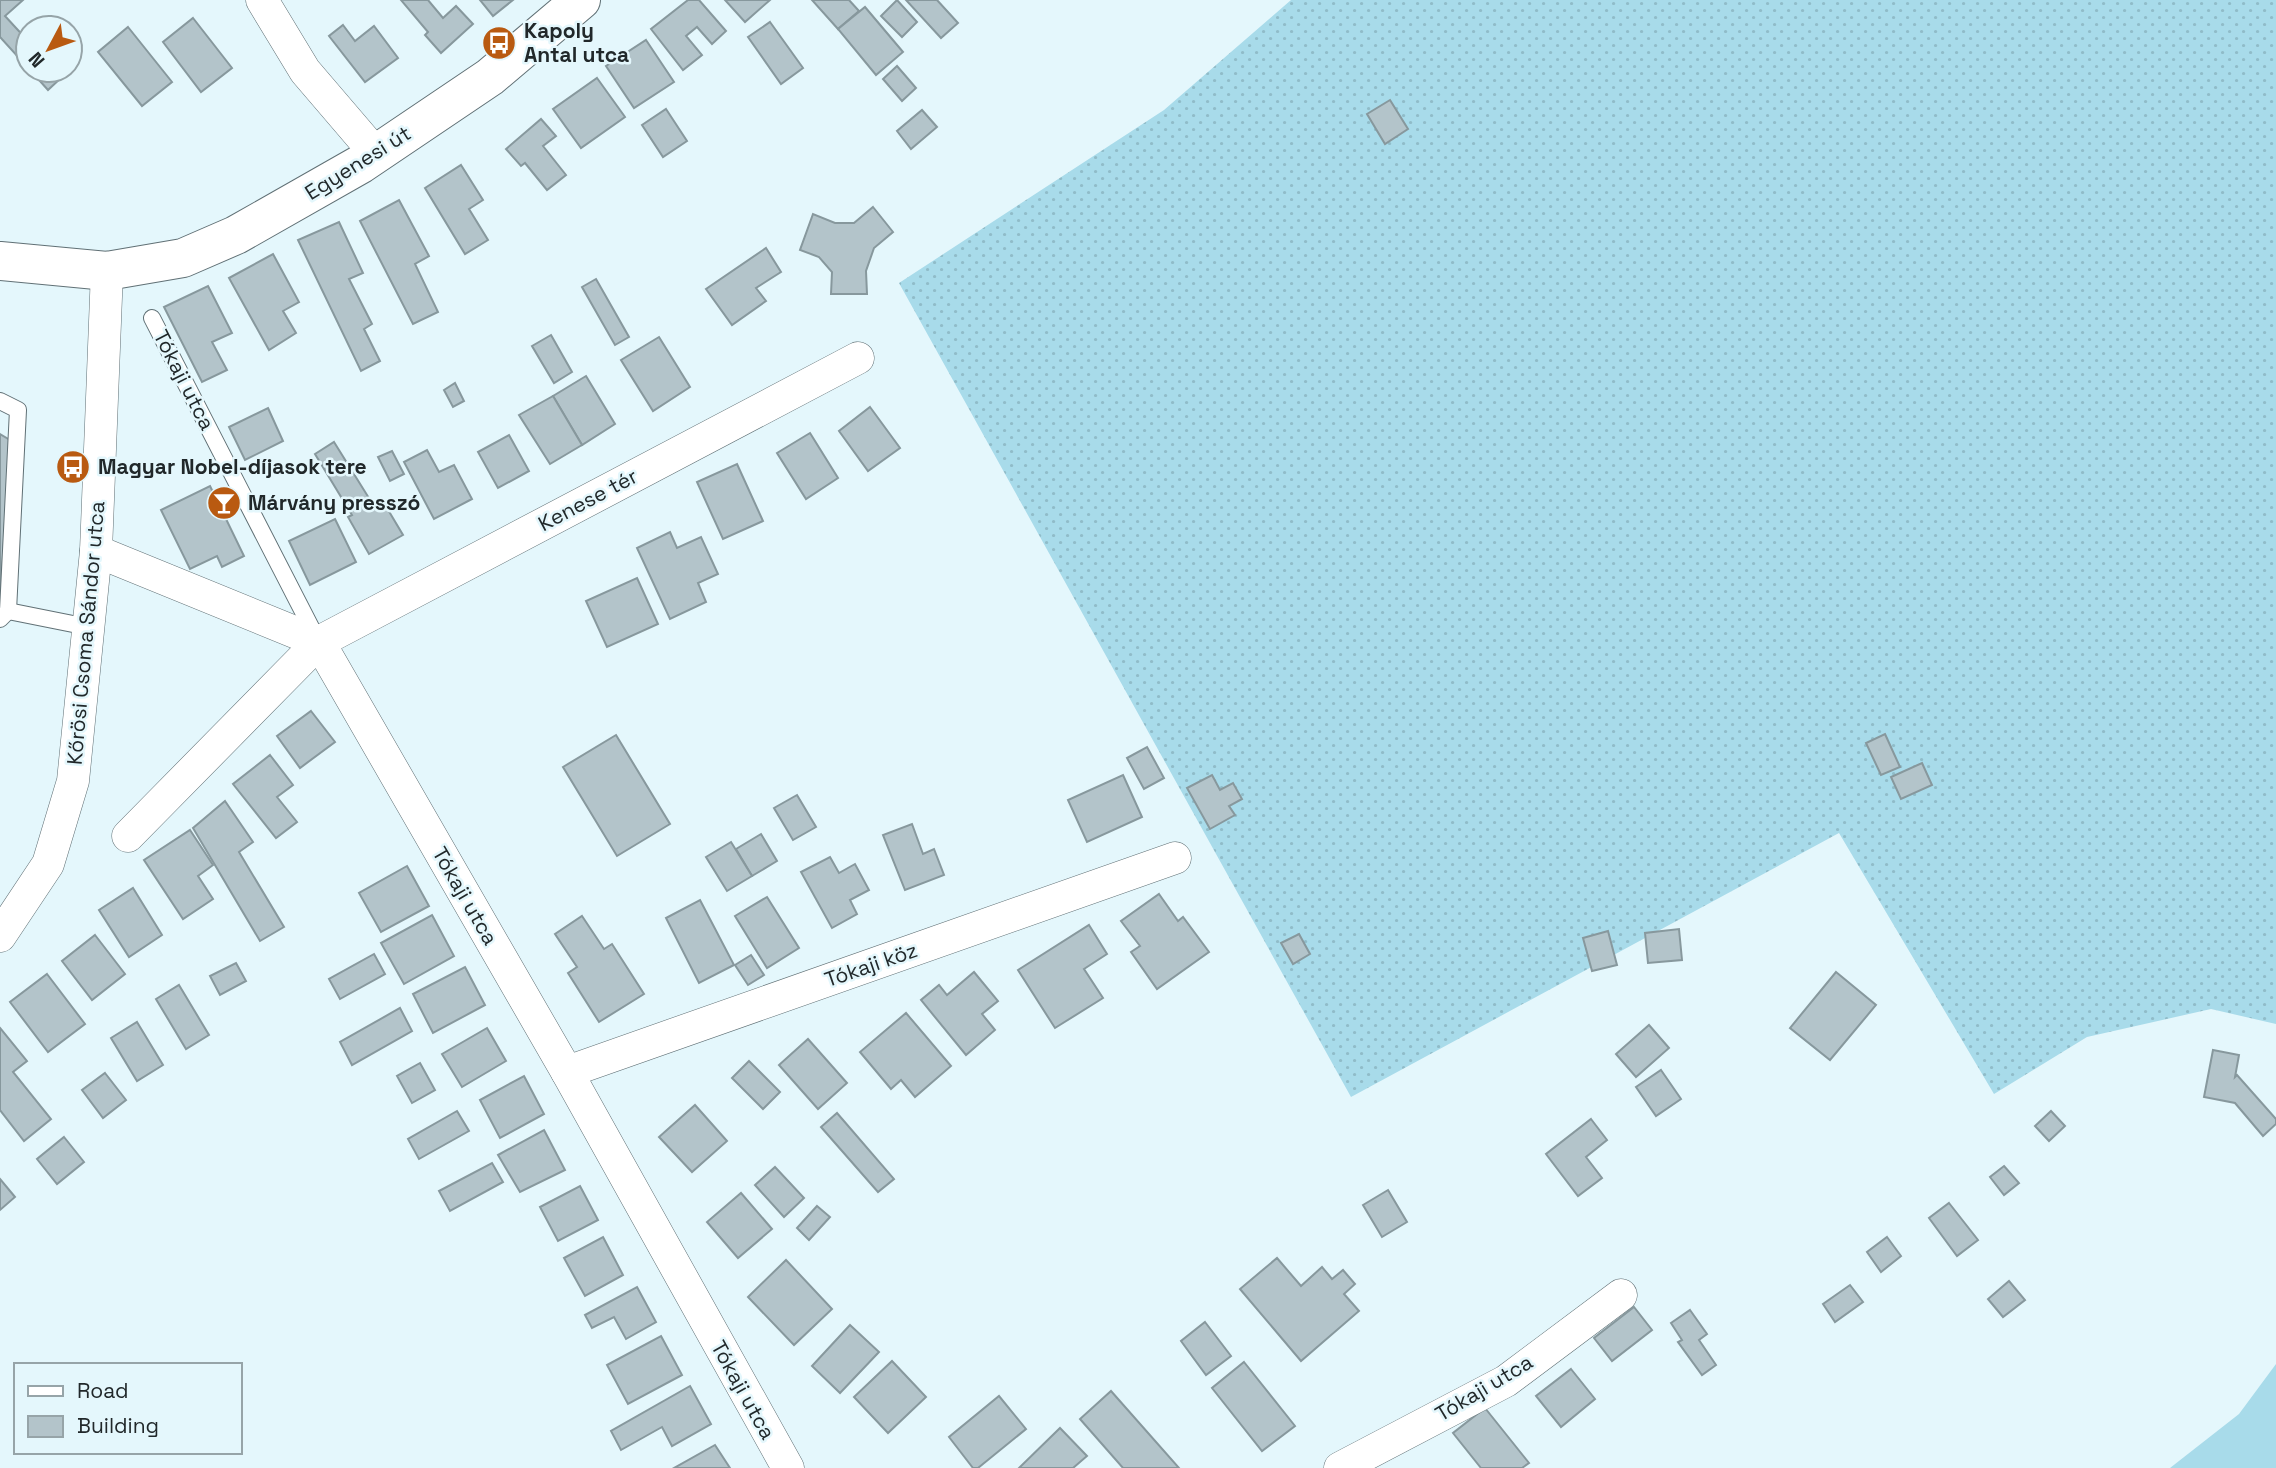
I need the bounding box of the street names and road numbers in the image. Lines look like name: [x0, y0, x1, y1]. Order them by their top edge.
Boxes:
street label: Egyenesi út: [300, 119, 416, 206]
street label: Tókaji utca: [148, 325, 221, 434]
street label: Kenese tér: [533, 462, 642, 537]
street label: Kőrösi Csoma Sándor utca: [61, 500, 110, 766]
street label: Tókaji utca: [427, 842, 504, 950]
street label: Tókaji köz: [821, 936, 921, 993]
street label: Tókaji utca: [705, 1336, 782, 1444]
street label: Tókaji utca: [1430, 1348, 1537, 1427]

